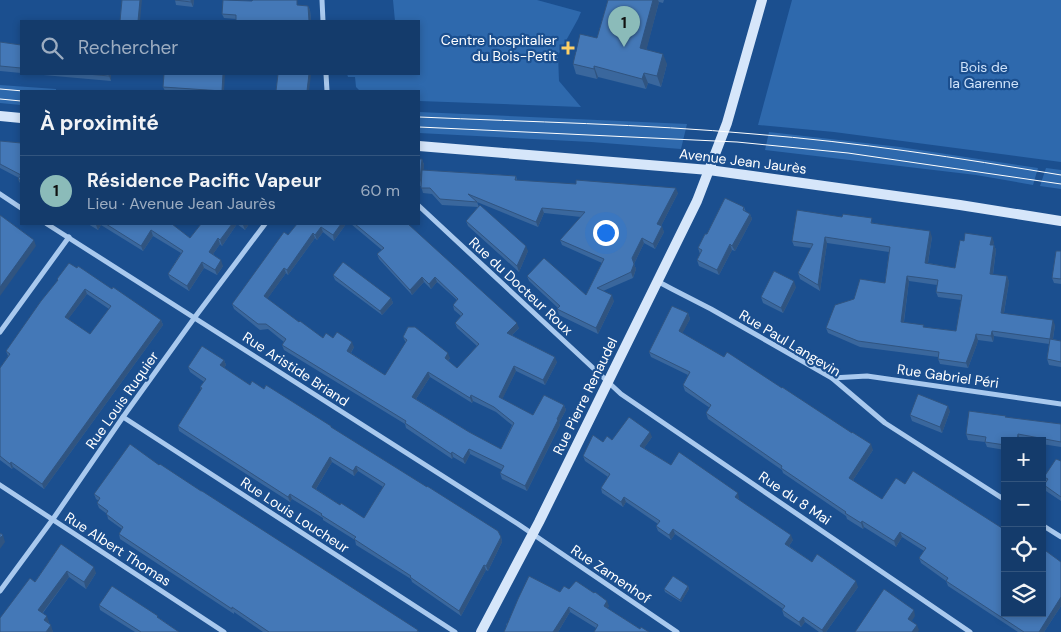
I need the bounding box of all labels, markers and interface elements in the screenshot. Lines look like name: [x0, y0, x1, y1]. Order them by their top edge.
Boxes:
pin: 1: [608, 6, 640, 47]
search box: [20, 20, 420, 75]
place label: Centre hospitalier du Bois-Petit: [441, 31, 557, 65]
icon: search: [38, 34, 66, 62]
text: Rechercher: [78, 35, 178, 60]
marker: Centre hospitalier du Bois-Petit: [561, 41, 575, 55]
park label: Bois de la Garenne: [949, 58, 1019, 92]
text: À proximité: [40, 109, 159, 137]
street label: Avenue Jean Jaurès: [678, 144, 808, 178]
text: Résidence Pacific Vapeur: [87, 168, 321, 193]
text: 1: [53, 180, 59, 201]
text: 60 m: [360, 180, 400, 201]
text: Lieu · Avenue Jean Jaurès: [87, 193, 276, 214]
your location: [593, 220, 619, 246]
street label: Rue du Docteur Roux: [465, 233, 577, 339]
street label: Rue Paul Langevin: [736, 306, 844, 380]
street label: Rue Aristide Briand: [239, 328, 353, 410]
street label: Rue Pierre Renaudel: [549, 334, 621, 458]
street label: Rue Louis Ruquier: [82, 348, 162, 452]
street label: Rue Gabriel Péri: [896, 360, 1000, 392]
map controls: [1001, 437, 1046, 617]
button: +: [1001, 437, 1046, 482]
street label: Rue du 8 Mai: [755, 467, 835, 529]
street label: Rue Louis Loucheur: [237, 473, 353, 557]
button: −: [1001, 482, 1046, 527]
street label: Rue Albert Thomas: [62, 508, 174, 590]
button: locate: [1001, 527, 1046, 572]
street label: Rue Zamenhof: [568, 541, 655, 608]
button: layers: [1001, 572, 1046, 617]

